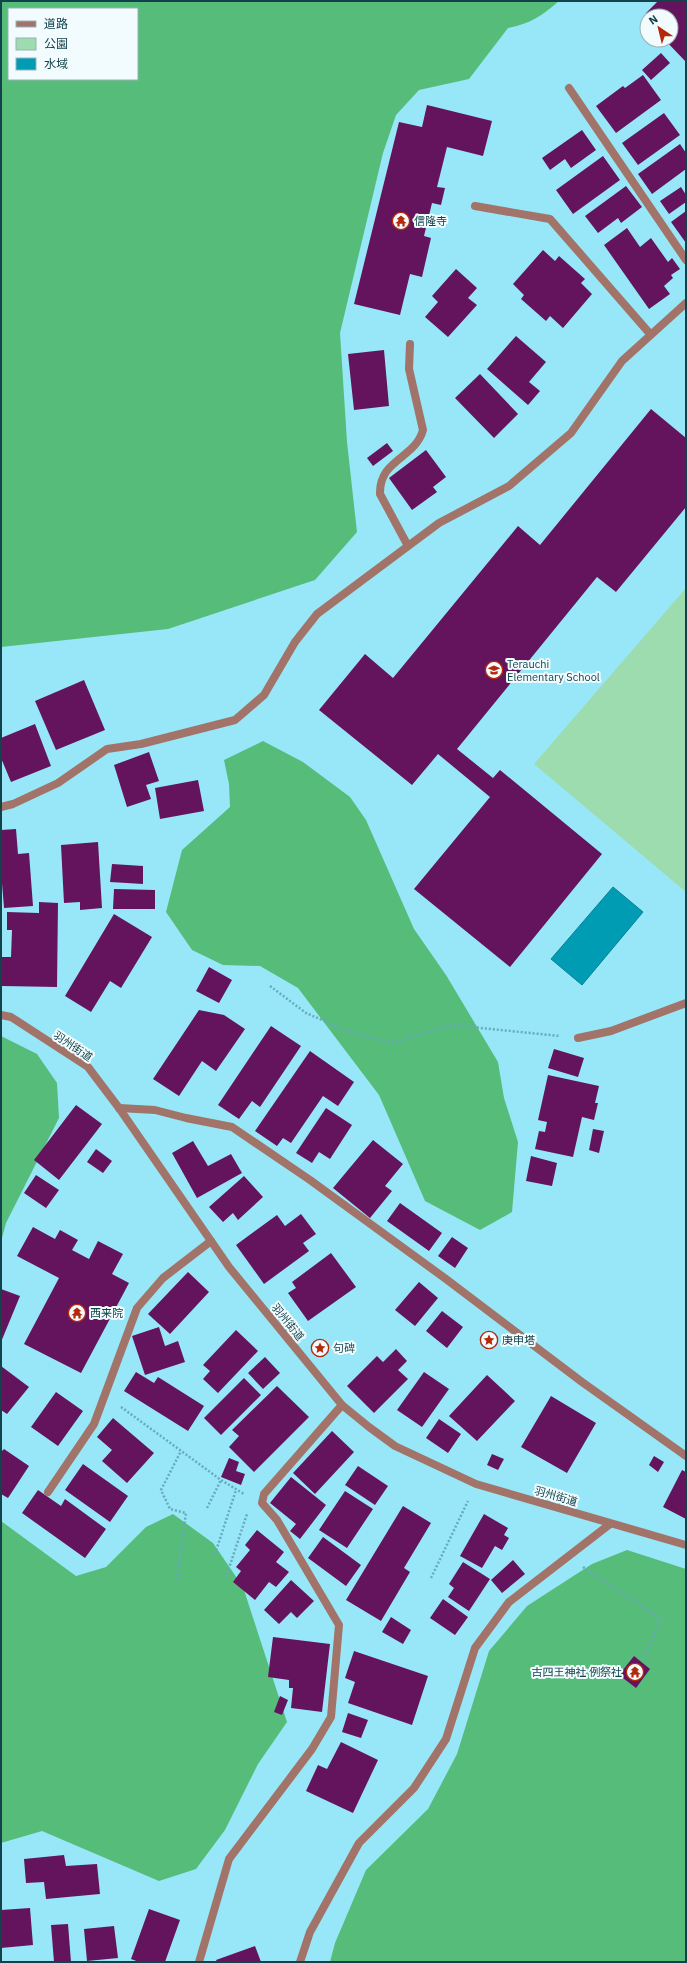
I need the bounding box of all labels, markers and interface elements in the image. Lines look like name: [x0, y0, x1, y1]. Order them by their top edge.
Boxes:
legend: [8, 8, 138, 80]
north arrow: [639, 8, 679, 48]
text: N: [646, 12, 661, 28]
text: 道路: [44, 16, 68, 31]
text: 公園: [44, 36, 68, 51]
text: 水域: [44, 56, 68, 71]
temple icon: 信隆寺: [391, 211, 411, 231]
place label: 信隆寺: [414, 214, 447, 228]
place label: Terauchi Elementary School: [507, 657, 600, 684]
school or university icon: Terauchi Elementary School: [484, 660, 504, 680]
street label: 羽州街道: [51, 1028, 95, 1064]
street label: 羽州街道: [269, 1300, 307, 1344]
temple icon: 西来院: [67, 1303, 87, 1323]
place label: 西来院: [90, 1306, 123, 1320]
place icon: 庚申塔: [479, 1330, 499, 1350]
place label: 庚申塔: [502, 1333, 535, 1347]
place icon: 句碑: [310, 1338, 330, 1358]
place label: 句碑: [333, 1341, 355, 1355]
street label: 羽州街道: [533, 1483, 579, 1509]
temple icon: 古四王神社 例祭社: [625, 1662, 645, 1682]
place label: 古四王神社 例祭社: [531, 1665, 622, 1679]

